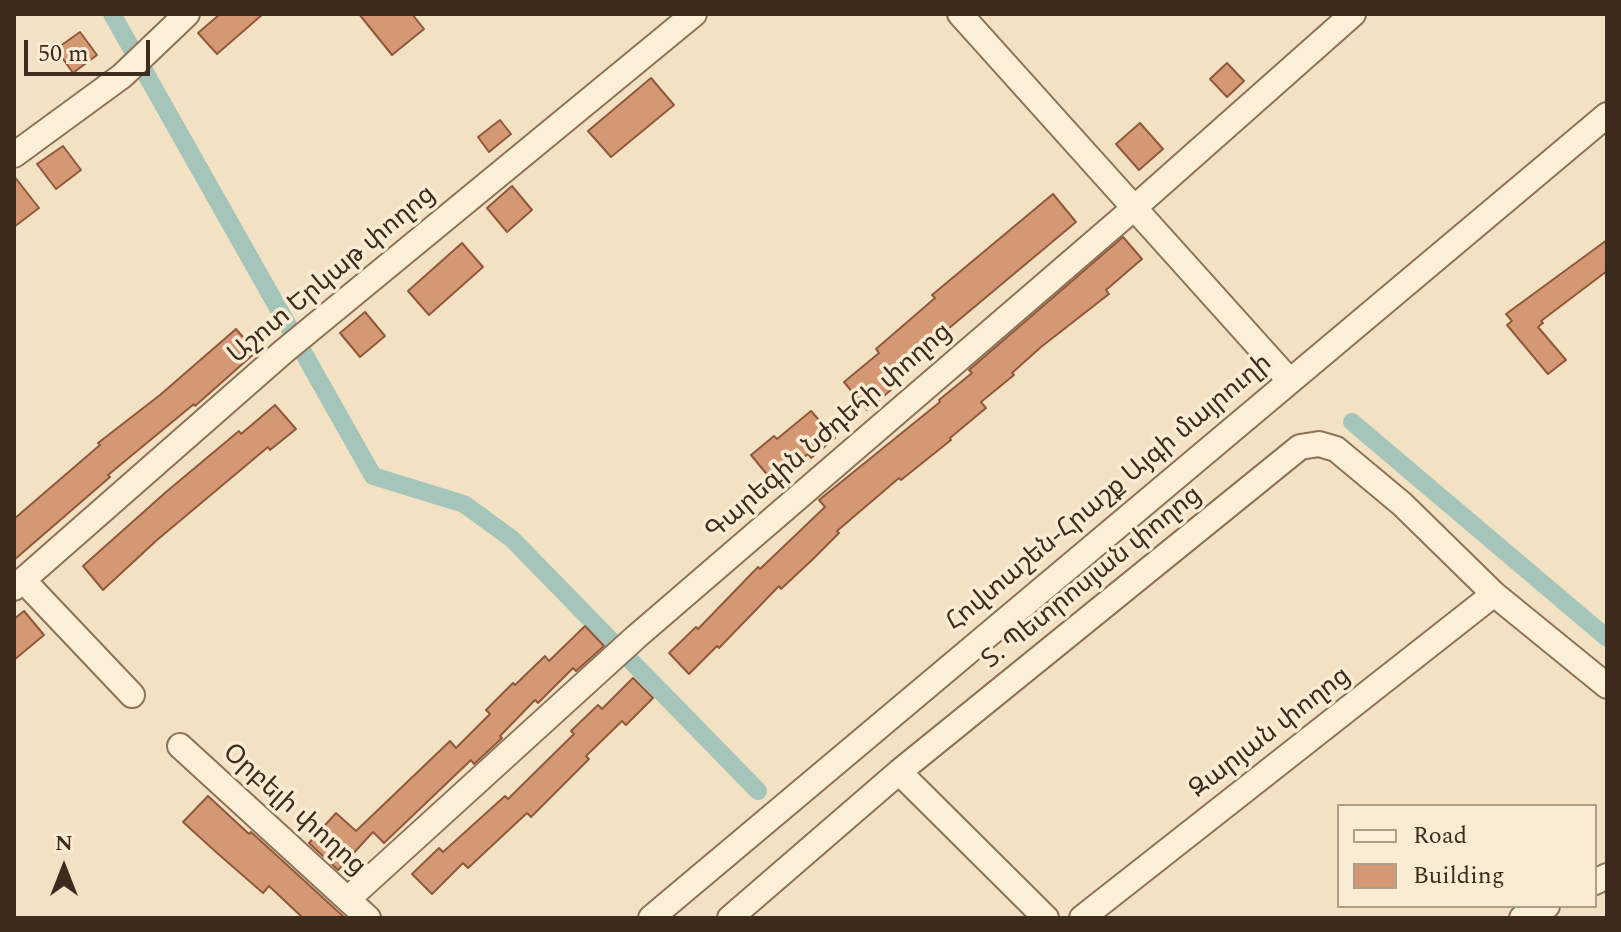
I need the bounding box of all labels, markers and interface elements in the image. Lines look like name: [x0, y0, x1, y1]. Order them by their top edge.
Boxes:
scale bar: [28, 24, 154, 74]
text: 50 m: [38, 36, 89, 72]
street label: Աշոտ Երկաթ փողոց: [223, 180, 443, 372]
street label: Գարեգին Նժդեհի փողոց: [701, 318, 959, 548]
street label: Հովտաշեն-Հրաշք Այգի մայրուղի: [941, 349, 1279, 639]
street label: Տ. Պետրոսյան փողոց: [977, 481, 1209, 677]
street label: Զարյան փողոց: [1184, 662, 1358, 806]
street label: Օրբելի փողոց: [215, 738, 371, 884]
legend: [1337, 804, 1597, 908]
text: Road: [1413, 818, 1467, 854]
text: N: [55, 827, 73, 860]
north arrow: [24, 828, 104, 908]
text: Building: [1413, 858, 1505, 894]

